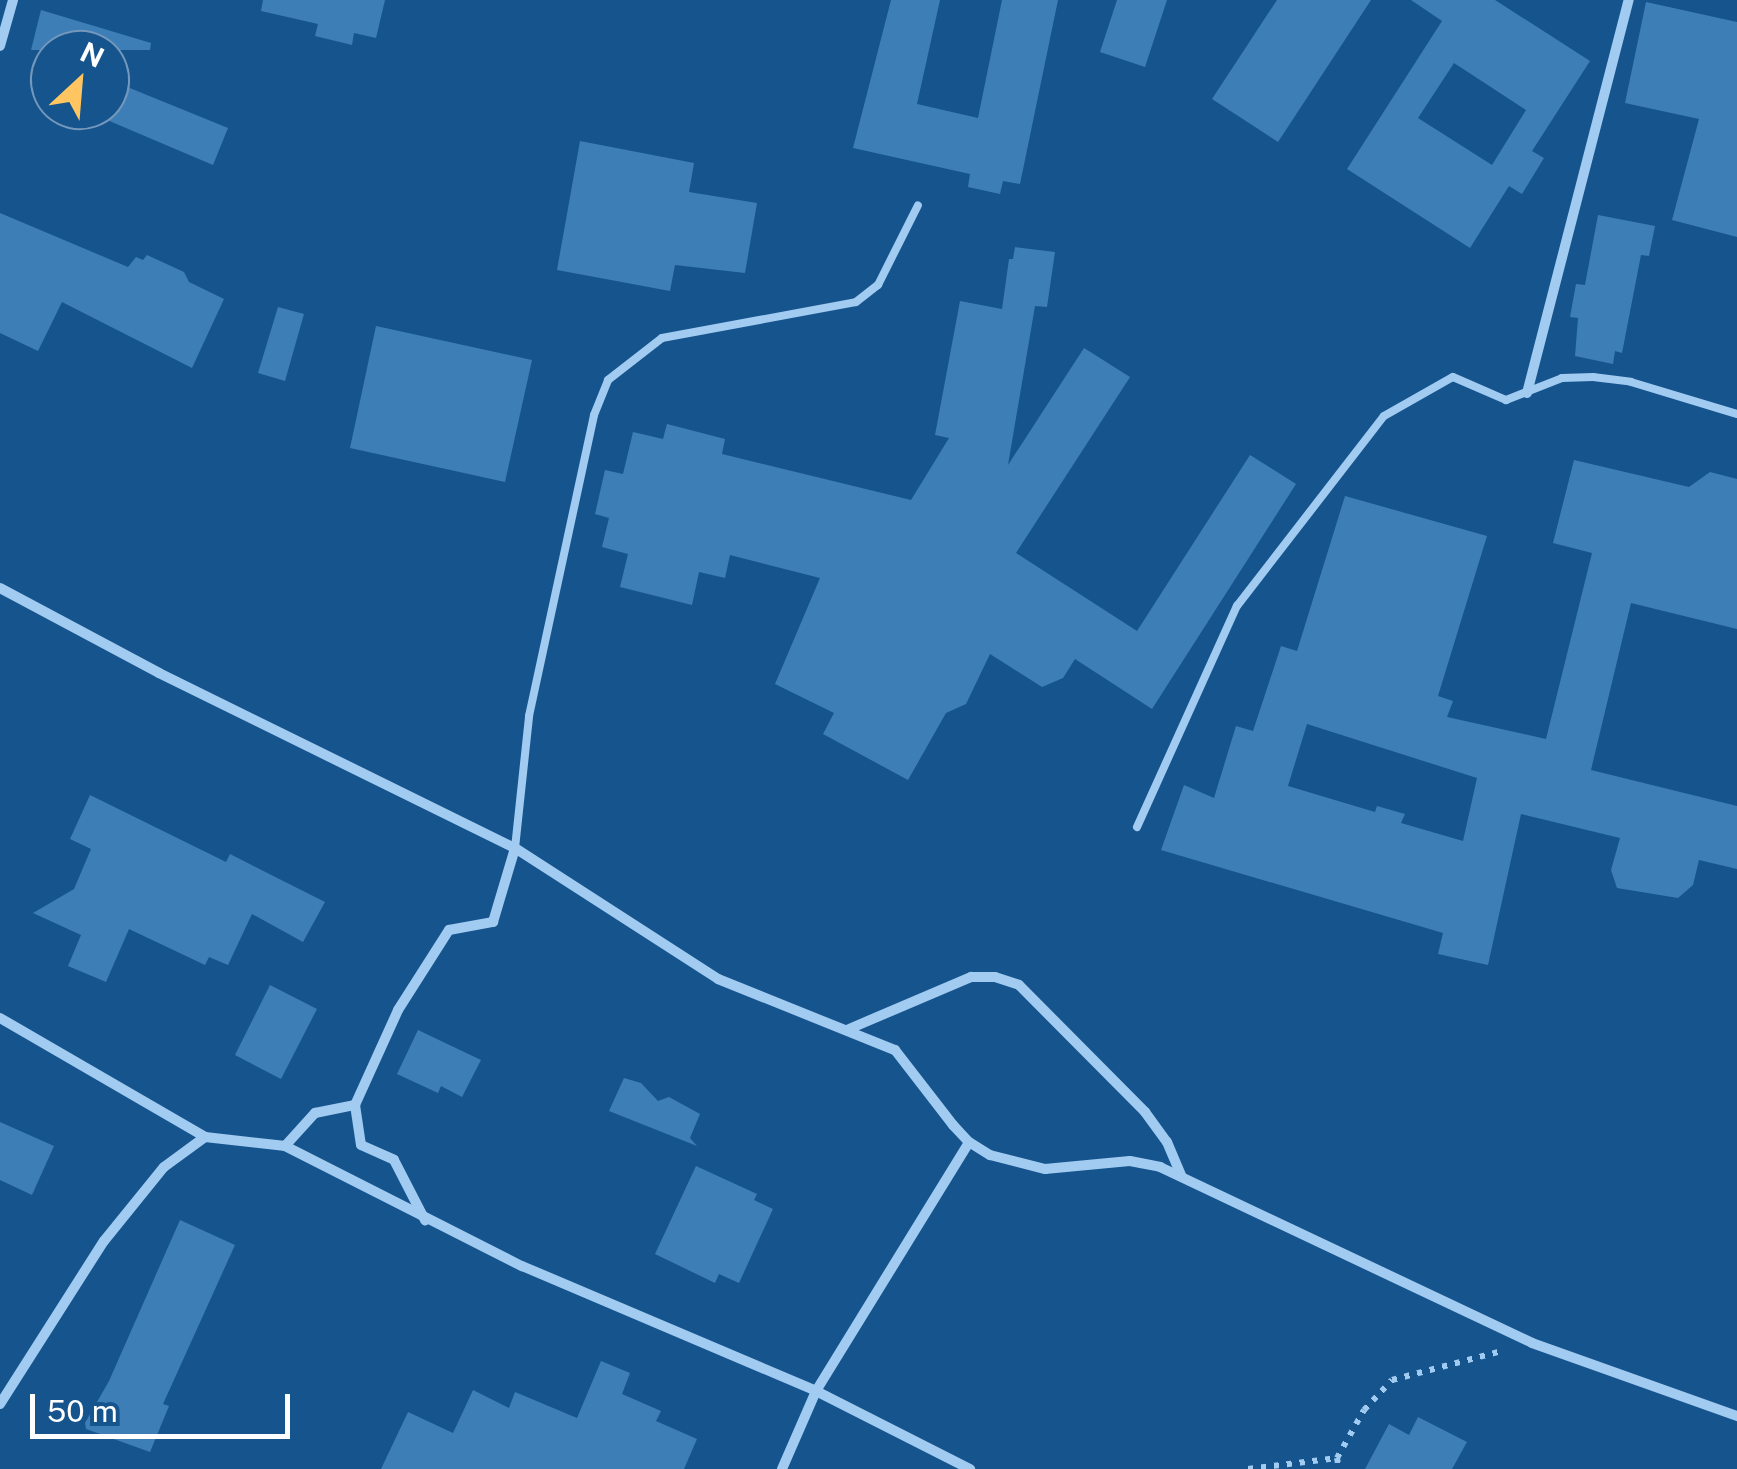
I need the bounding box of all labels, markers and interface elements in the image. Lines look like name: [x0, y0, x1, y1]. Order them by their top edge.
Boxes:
north arrow: [30, 30, 130, 130]
text: N: [75, 35, 110, 74]
scale bar: [35, 1374, 295, 1436]
text: 50 m: [47, 1393, 118, 1429]

